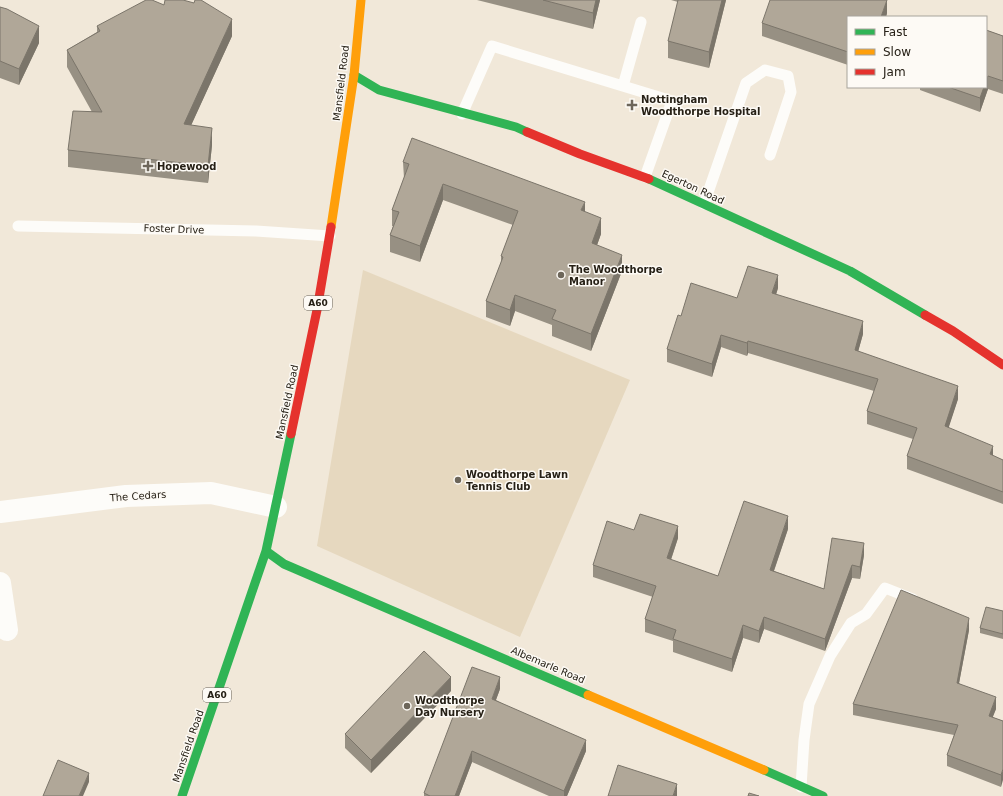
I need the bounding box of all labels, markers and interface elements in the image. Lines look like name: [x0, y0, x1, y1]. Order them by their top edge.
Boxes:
legend: [847, 16, 987, 88]
text: Fast: [883, 25, 907, 39]
street label: Mansfield Road: [331, 45, 351, 121]
text: Slow: [883, 45, 911, 59]
text: Jam: [882, 65, 906, 79]
place label: Nottingham Woodthorpe Hospital: [641, 94, 760, 117]
marker: Nottingham Woodthorpe Hospital: [626, 99, 638, 111]
marker: Hopewood: [142, 160, 154, 172]
place label: Hopewood: [157, 161, 216, 172]
street label: Egerton Road: [660, 168, 726, 206]
street label: Foster Drive: [143, 222, 205, 236]
place label: The Woodthorpe Manor: [569, 264, 663, 287]
marker: The Woodthorpe Manor: [556, 270, 566, 280]
road number: A60: [304, 296, 332, 310]
street label: Mansfield Road: [274, 364, 300, 440]
place label: Woodthorpe Lawn Tennis Club: [466, 469, 568, 492]
marker: Woodthorpe Lawn Tennis Club: [453, 475, 463, 485]
street label: The Cedars: [108, 489, 167, 504]
street label: Albemarle Road: [509, 644, 587, 686]
road number: A60: [203, 688, 231, 702]
place label: Woodthorpe Day Nursery: [415, 695, 485, 718]
marker: Woodthorpe Day Nursery: [402, 701, 412, 711]
street label: Mansfield Road: [170, 708, 206, 784]

